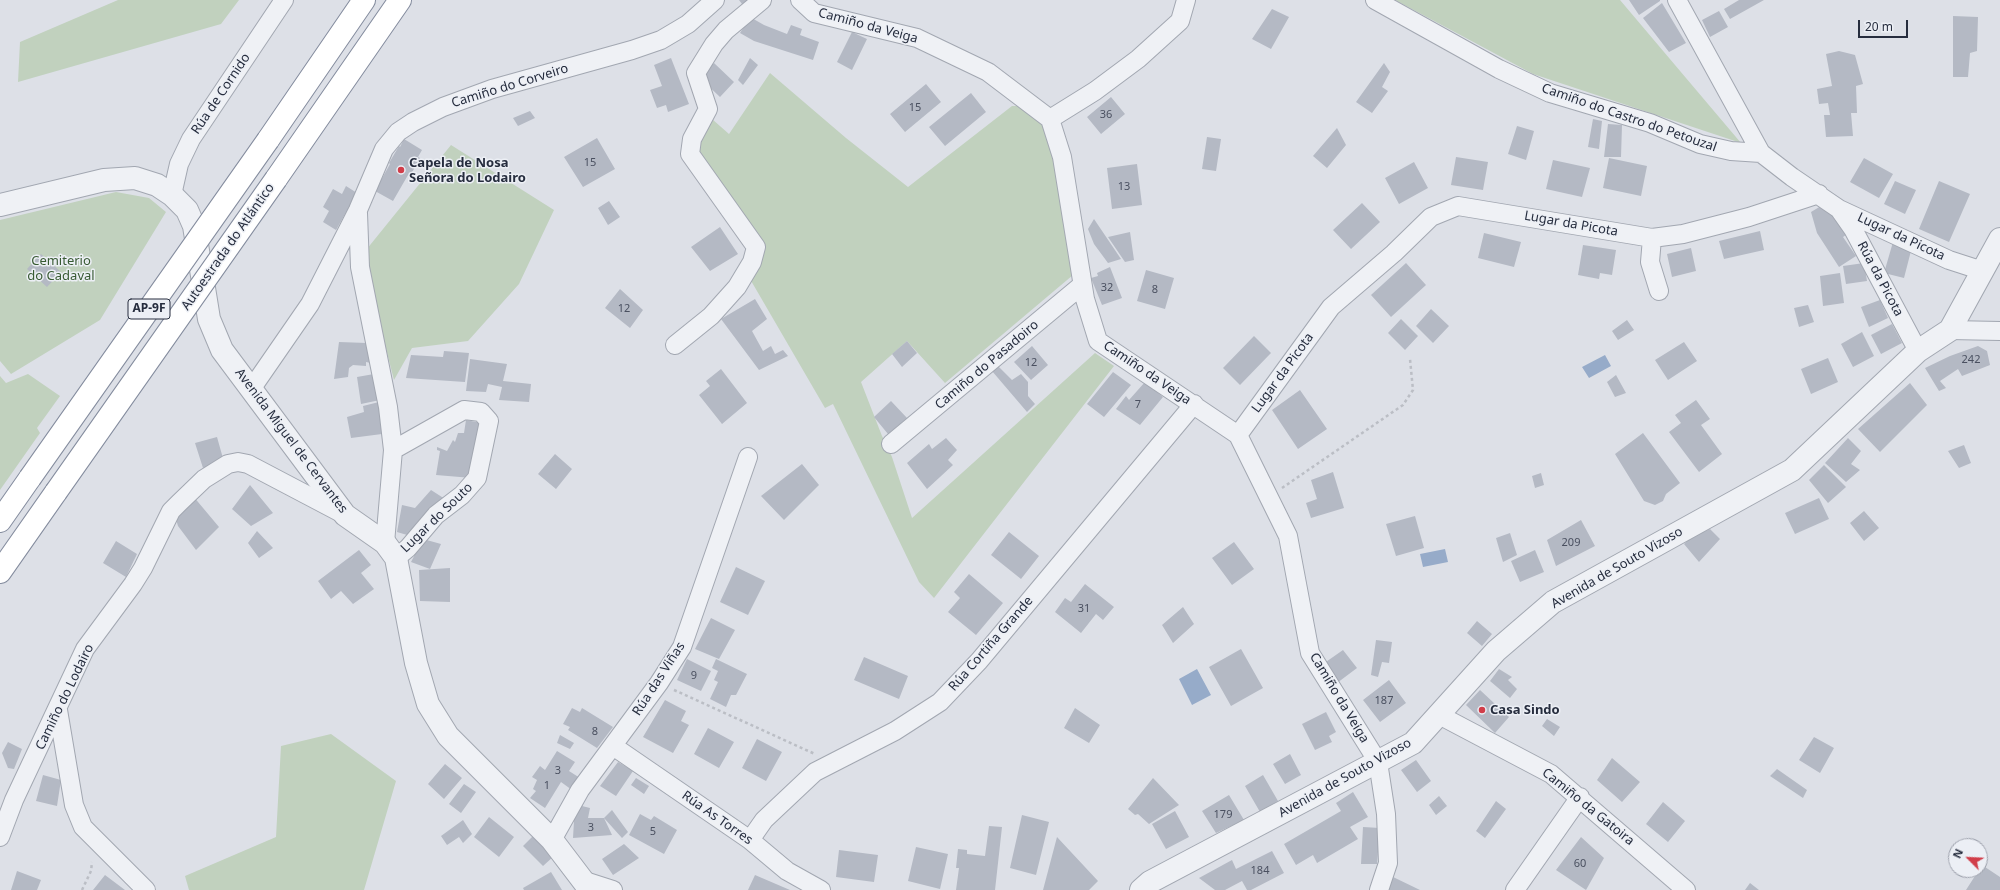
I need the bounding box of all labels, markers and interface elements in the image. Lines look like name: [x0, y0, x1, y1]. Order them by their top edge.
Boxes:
street label: Camiño da Veiga: [816, 5, 920, 47]
scale bar: [1860, 12, 1910, 38]
text: 20 m: [1865, 18, 1893, 35]
street label: Rúa de Cornido: [188, 51, 254, 137]
street label: Camiño do Corveiro: [450, 61, 570, 111]
street label: Camiño do Castro do Petouzal: [1539, 81, 1719, 155]
house number: 15: [909, 101, 921, 115]
house number: 36: [1100, 108, 1112, 122]
place label: Capela de Nosa Señora do Lodairo: [409, 155, 526, 186]
house number: 15: [584, 156, 596, 170]
marker: Capela de Nosa Señora do Lodairo: [396, 165, 406, 175]
house number: 13: [1118, 180, 1130, 194]
street label: Autoestrada do Atlántico: [178, 181, 278, 313]
street label: Lugar da Picota: [1523, 208, 1619, 240]
street label: Lugar da Picota: [1855, 210, 1947, 264]
street label: Rúa da Picota: [1854, 239, 1906, 319]
park label: Cemiterio do Cadaval: [27, 253, 95, 284]
house number: 32: [1101, 281, 1113, 295]
house number: 8: [1152, 283, 1158, 297]
road number: AP-9F: [128, 299, 170, 319]
house number: 12: [618, 302, 630, 316]
street label: Camiño do Pasadoiro: [932, 317, 1042, 413]
street label: Lugar da Picota: [1249, 330, 1317, 416]
street label: Camiño da Veiga: [1100, 338, 1194, 408]
house number: 242: [1962, 353, 1980, 367]
house number: 12: [1025, 356, 1037, 370]
street label: Avenida Miguel de Cervantes: [231, 365, 351, 517]
house number: 7: [1135, 398, 1141, 412]
street label: Lugar do Souto: [398, 480, 476, 556]
street label: Avenida de Souto Vizoso: [1548, 524, 1686, 612]
house number: 209: [1562, 536, 1580, 550]
street label: Rúa Cortiña Grande: [946, 594, 1036, 694]
house number: 31: [1078, 602, 1090, 616]
street label: Rúa das Viñas: [629, 639, 689, 719]
street label: Camiño do Lodairo: [33, 642, 97, 752]
street label: Camiño da Veiga: [1306, 650, 1372, 746]
house number: 9: [691, 669, 697, 683]
house number: 187: [1375, 694, 1393, 708]
place label: Casa Sindo: [1490, 702, 1560, 718]
marker: Casa Sindo: [1477, 705, 1487, 715]
house number: 8: [592, 725, 598, 739]
street label: Avenida de Souto Vizoso: [1276, 735, 1414, 821]
house number: 3: [555, 764, 561, 778]
street label: Camiño da Gatoira: [1539, 765, 1637, 849]
house number: 1: [544, 779, 550, 793]
street label: Rúa As Torres: [679, 788, 755, 848]
house number: 179: [1214, 808, 1232, 822]
house number: 3: [588, 821, 594, 835]
house number: 5: [650, 825, 656, 839]
north arrow: [1948, 838, 1988, 878]
text: N: [1949, 846, 1966, 860]
house number: 60: [1574, 857, 1586, 871]
house number: 184: [1251, 864, 1269, 878]

